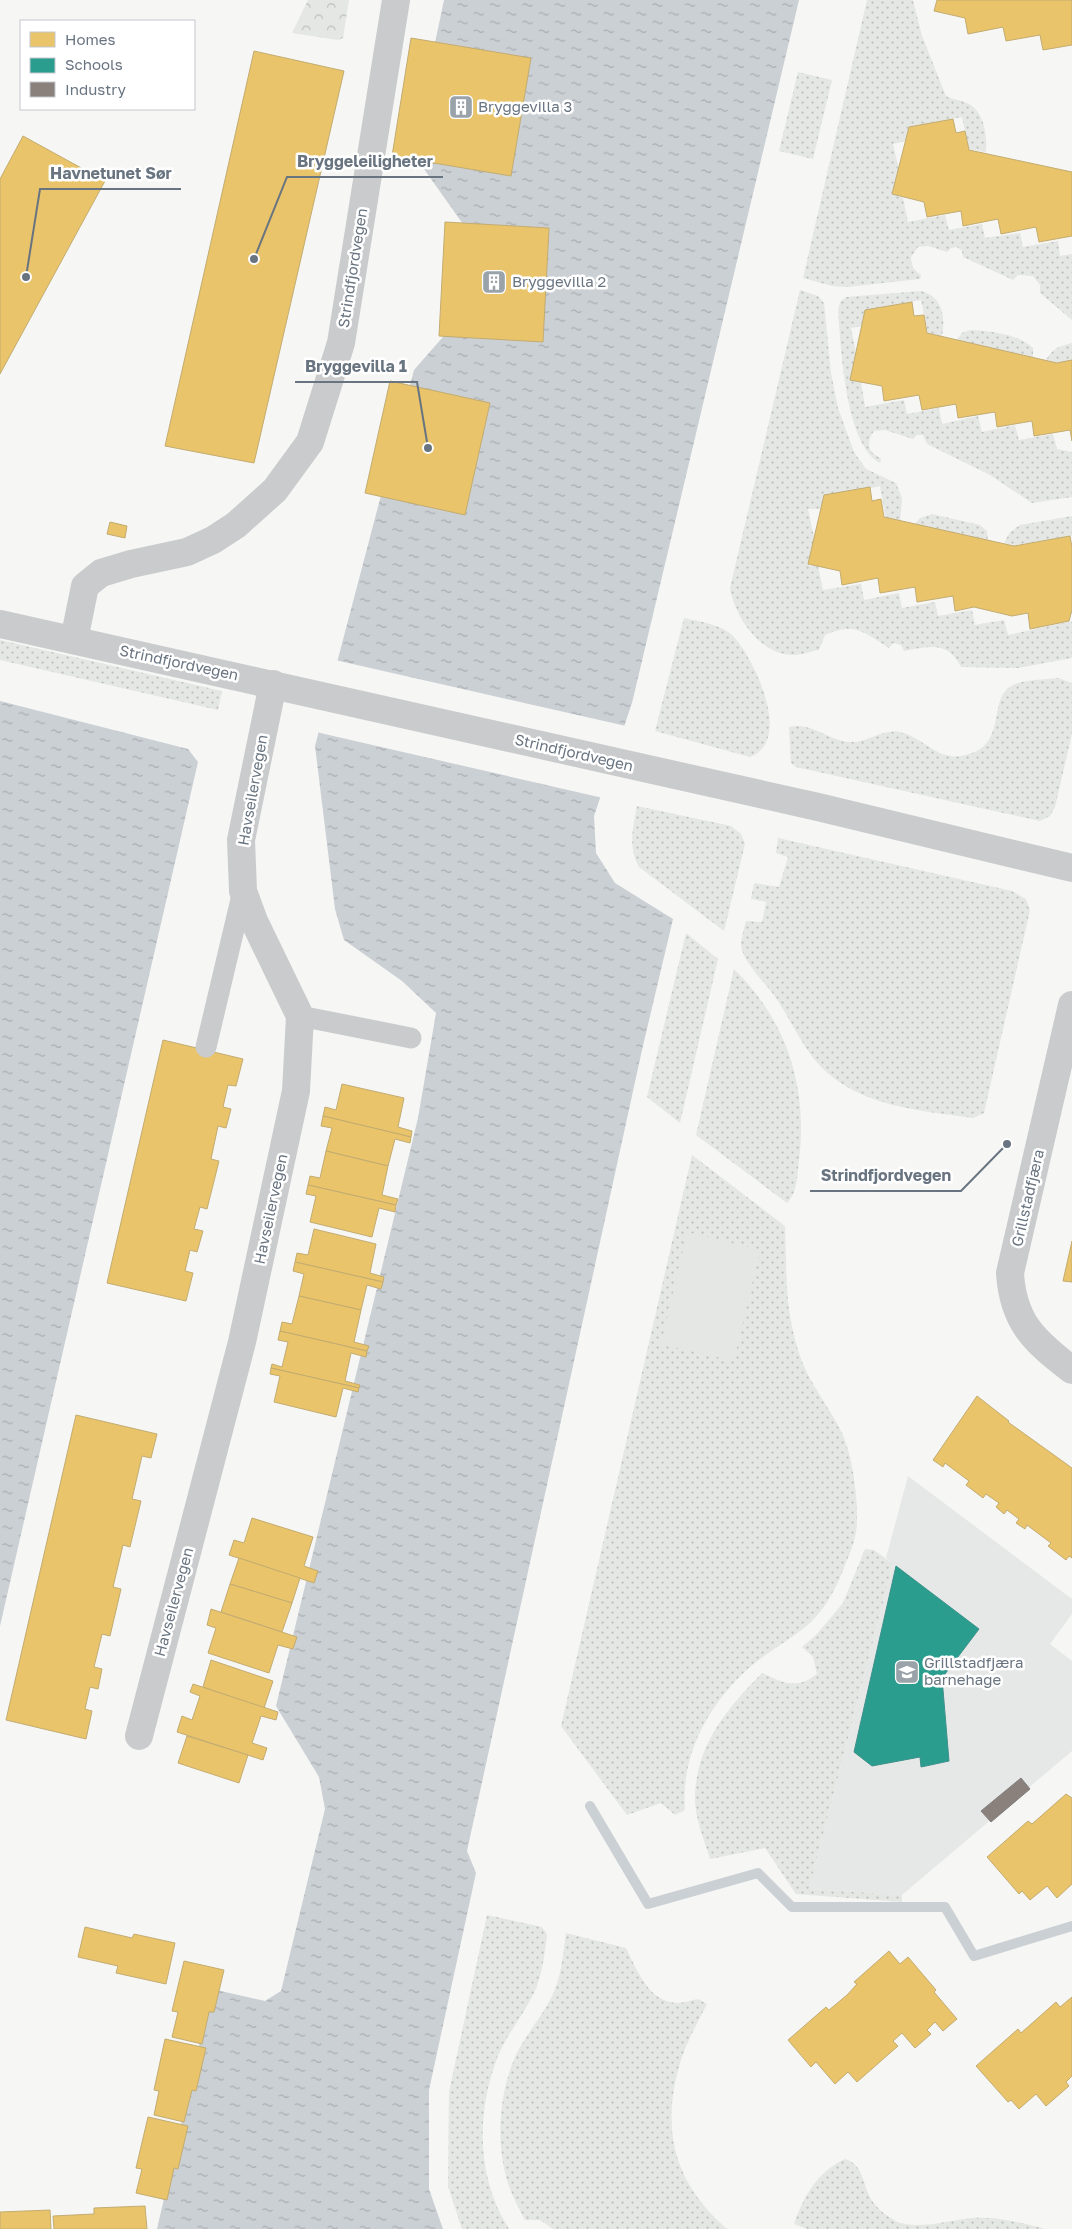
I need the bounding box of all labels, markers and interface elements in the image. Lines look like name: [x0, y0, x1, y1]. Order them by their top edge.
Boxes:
legend: [20, 20, 195, 110]
text: Homes: [65, 30, 115, 48]
text: Schools: [65, 55, 123, 73]
text: Industry: [65, 80, 126, 98]
building icon: Bryggevilla 3: [448, 94, 474, 120]
place label: Bryggevilla 3: [478, 97, 572, 115]
callout: Bryggeleiligheter: [287, 146, 443, 177]
text: Bryggeleiligheter: [297, 151, 433, 171]
callout: Havnetunet Sør: [40, 158, 181, 189]
text: Havnetunet Sør: [50, 163, 172, 183]
street label: Strindfjordvegen: [334, 207, 370, 329]
building icon: Bryggevilla 2: [481, 269, 507, 295]
place label: Bryggevilla 2: [512, 272, 606, 290]
callout: Bryggevilla 1: [295, 351, 417, 382]
text: Bryggevilla 1: [305, 356, 407, 376]
street label: Strindfjordvegen: [118, 641, 240, 683]
street label: Strindfjordvegen: [513, 730, 635, 774]
street label: Havseilervegen: [233, 733, 271, 847]
street label: Grillstadfjæra: [1007, 1147, 1047, 1248]
street label: Havseilervegen: [250, 1152, 290, 1266]
callout: Strindfjordvegen: [810, 1160, 961, 1191]
text: Strindfjordvegen: [821, 1165, 951, 1185]
street label: Havseilervegen: [150, 1545, 196, 1658]
place label: Grillstadfjæra barnehage: [924, 1653, 1023, 1688]
school or university icon: Grillstadfjæra barnehage: [894, 1659, 920, 1685]

